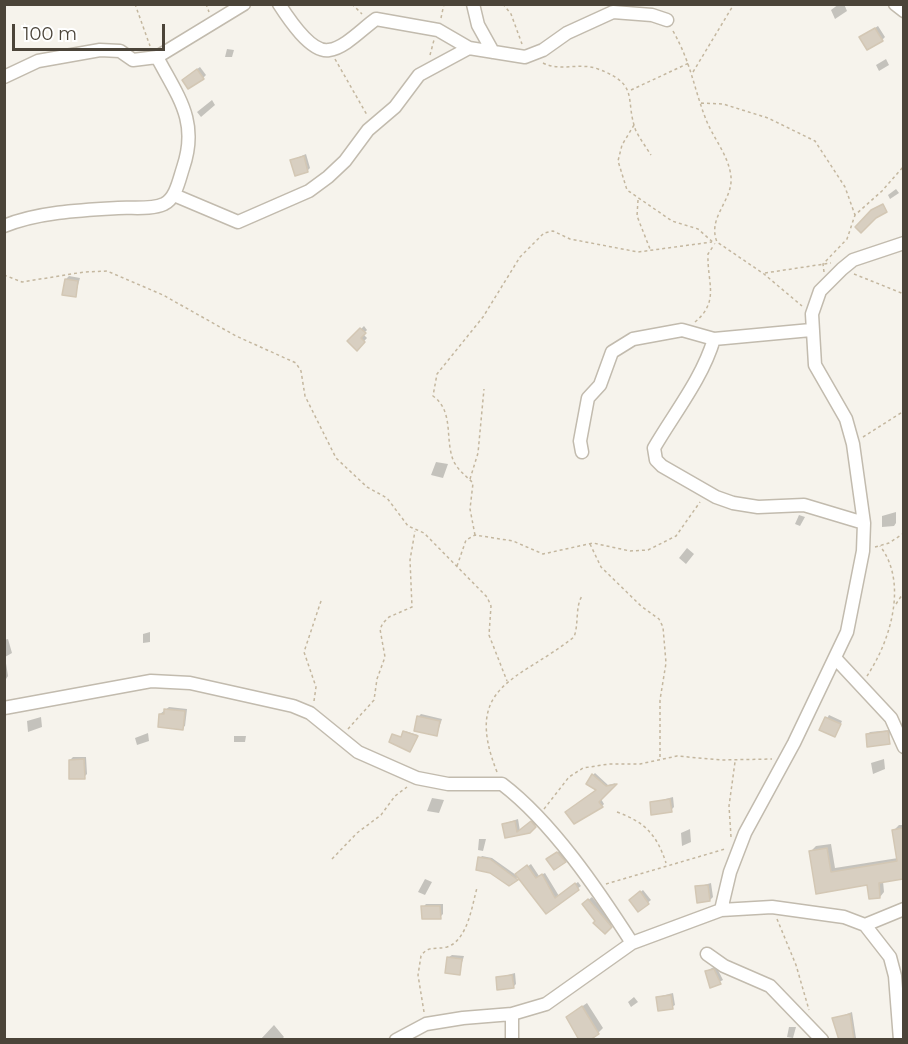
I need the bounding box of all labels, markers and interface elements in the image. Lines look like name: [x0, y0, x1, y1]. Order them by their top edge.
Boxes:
scale bar: [15, 12, 168, 50]
text: 100 m: [23, 23, 77, 45]

